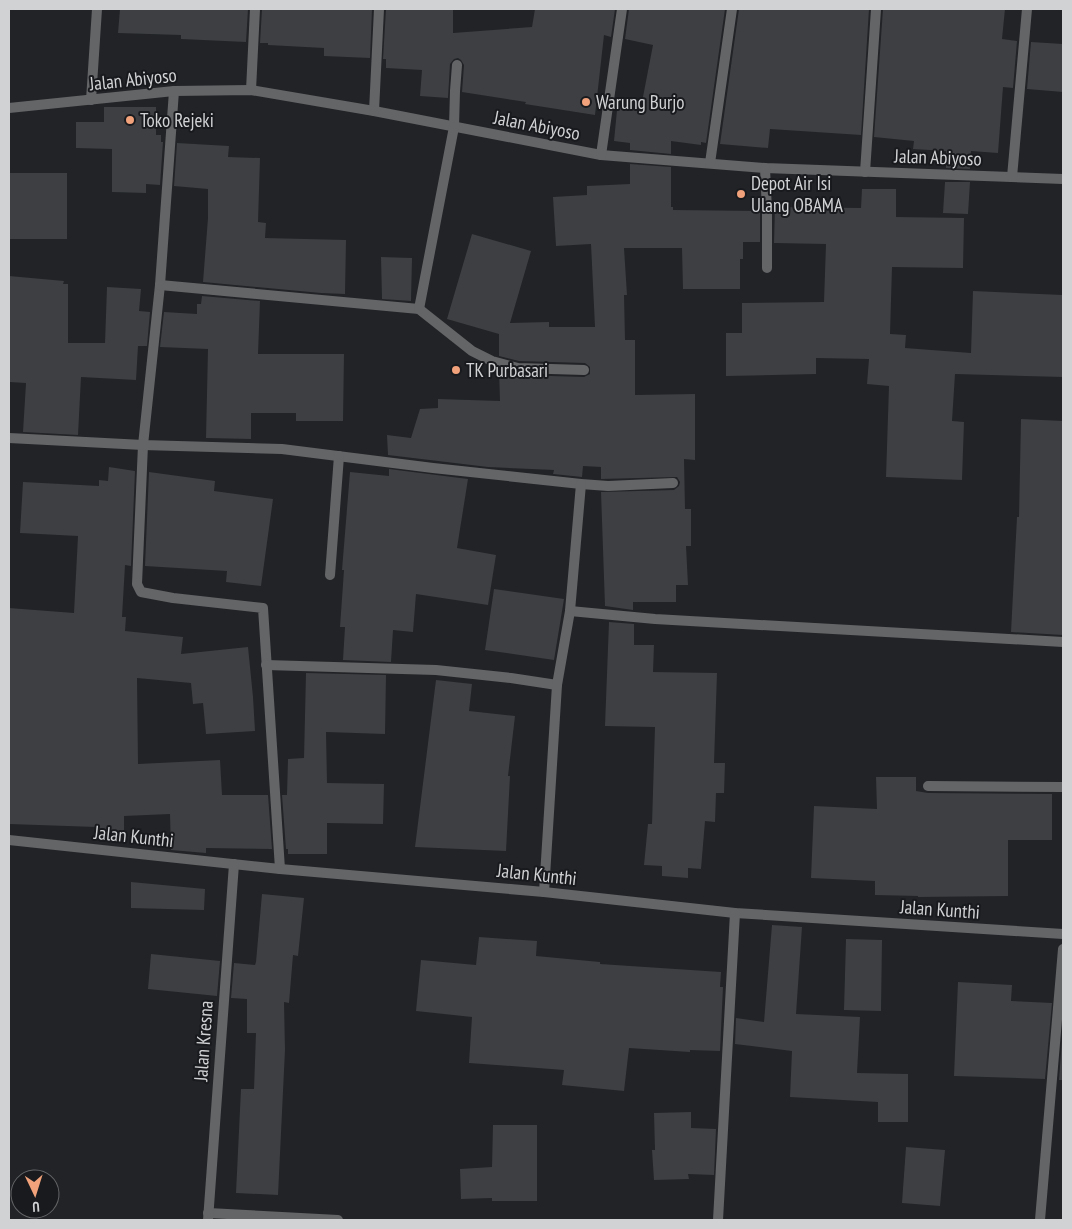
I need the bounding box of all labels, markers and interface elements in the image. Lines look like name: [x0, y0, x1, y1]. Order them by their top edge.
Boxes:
street label: Jalan Abiyoso: [87, 62, 178, 96]
place label: Warung Burjo: [596, 90, 684, 114]
marker: Warung Burjo: [580, 96, 592, 108]
street label: Jalan Abiyoso: [491, 105, 582, 145]
place label: Toko Rejeki: [140, 108, 214, 132]
marker: Toko Rejeki: [124, 114, 136, 126]
street label: Jalan Abiyoso: [893, 143, 982, 171]
place label: Depot Air Isi Ulang OBAMA: [751, 171, 843, 217]
marker: Depot Air Isi Ulang OBAMA: [735, 188, 747, 200]
place label: TK Purbasari: [466, 358, 548, 382]
marker: TK Purbasari: [450, 364, 462, 376]
street label: Jalan Kunthi: [92, 820, 175, 852]
street label: Jalan Kunthi: [495, 858, 578, 890]
street label: Jalan Kunthi: [898, 894, 981, 924]
street label: Jalan Kresna: [188, 1000, 218, 1083]
north arrow: [10, 1169, 60, 1219]
text: U: [32, 1198, 40, 1216]

